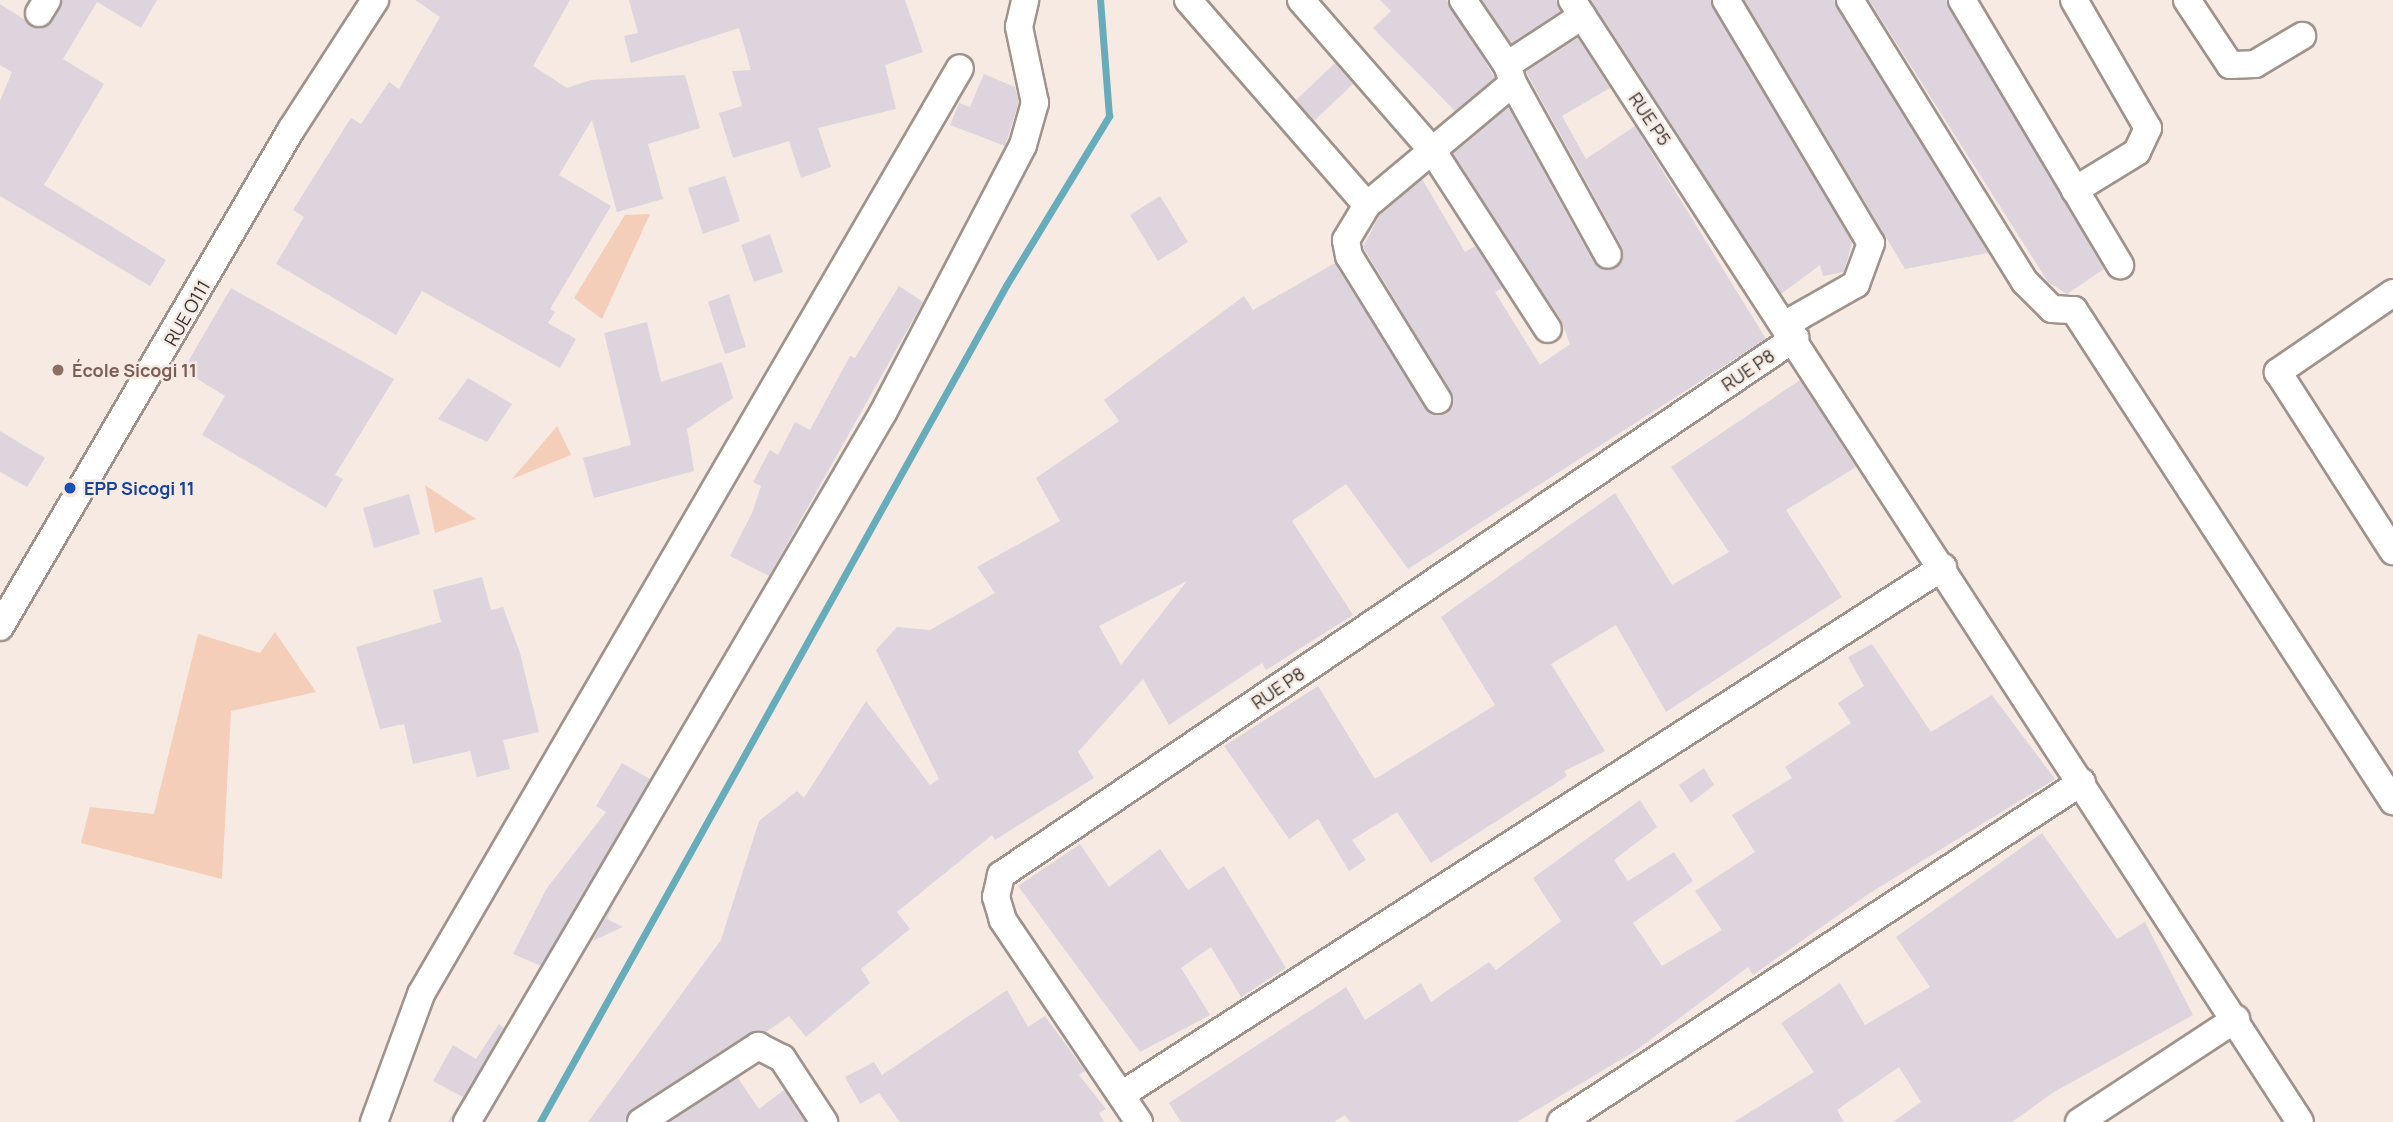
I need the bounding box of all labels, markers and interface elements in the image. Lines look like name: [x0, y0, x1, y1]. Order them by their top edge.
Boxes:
street label: RUE P5: [1625, 88, 1675, 150]
street label: RUE O111: [160, 276, 214, 350]
street label: RUE P8: [1717, 345, 1779, 395]
place label: École Sicogi 11: [72, 359, 197, 381]
marker: École Sicogi 11: [50, 362, 66, 378]
place label: EPP Sicogi 11: [84, 477, 195, 499]
marker: EPP Sicogi 11: [62, 480, 78, 496]
street label: RUE P8: [1247, 663, 1309, 713]

